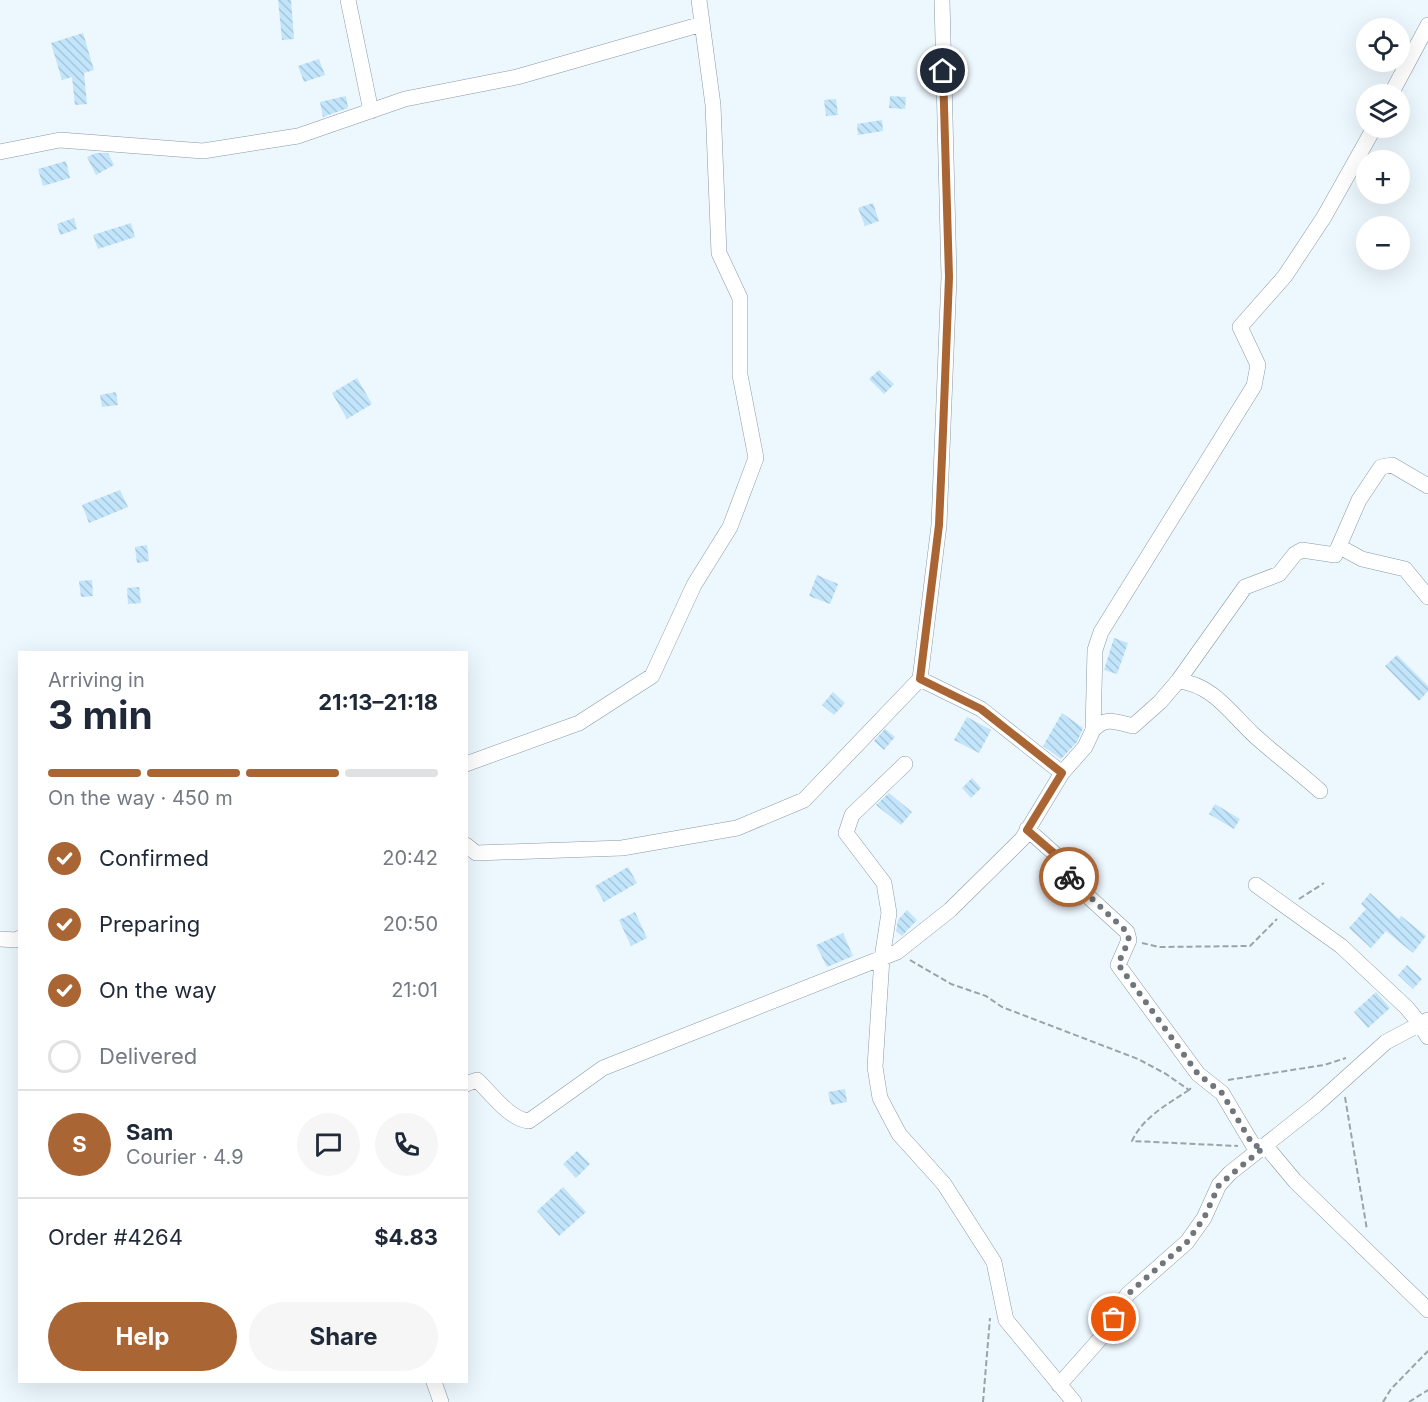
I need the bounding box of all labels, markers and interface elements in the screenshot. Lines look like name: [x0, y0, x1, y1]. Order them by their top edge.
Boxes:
map controls: [1356, 18, 1410, 270]
button: locate: [1356, 18, 1410, 72]
pin: [917, 45, 968, 96]
icon: home: [926, 54, 959, 87]
button: layers: [1356, 84, 1410, 138]
button: +: [1356, 150, 1410, 204]
button: −: [1356, 216, 1410, 270]
text: Arriving in: [48, 668, 145, 692]
text: 21:13–21:18: [318, 689, 438, 715]
text: 3 min: [48, 691, 153, 738]
text: On the way · 450 m: [48, 786, 233, 810]
icon: check: [48, 842, 81, 875]
text: Confirmed: [99, 845, 209, 871]
text: 20:42: [382, 846, 438, 870]
courier: [1039, 847, 1099, 907]
icon: bike: [1053, 861, 1086, 894]
icon: check: [48, 908, 81, 941]
text: Preparing: [99, 911, 200, 937]
text: 20:50: [383, 912, 438, 936]
icon: check: [48, 974, 81, 1007]
text: On the way: [99, 977, 217, 1003]
text: 21:01: [391, 978, 438, 1002]
text: Delivered: [99, 1043, 197, 1069]
button: chat: [297, 1113, 360, 1176]
button: phone: [375, 1113, 438, 1176]
text: Sam: [126, 1119, 173, 1145]
text: S: [72, 1131, 87, 1157]
text: Courier · 4.9: [126, 1145, 244, 1169]
text: Order #4264: [48, 1224, 183, 1250]
text: $4.83: [374, 1224, 438, 1250]
pin: [1088, 1293, 1139, 1344]
button: Help: [48, 1302, 237, 1371]
button: Share: [249, 1302, 438, 1371]
icon: bag: [1097, 1302, 1130, 1335]

